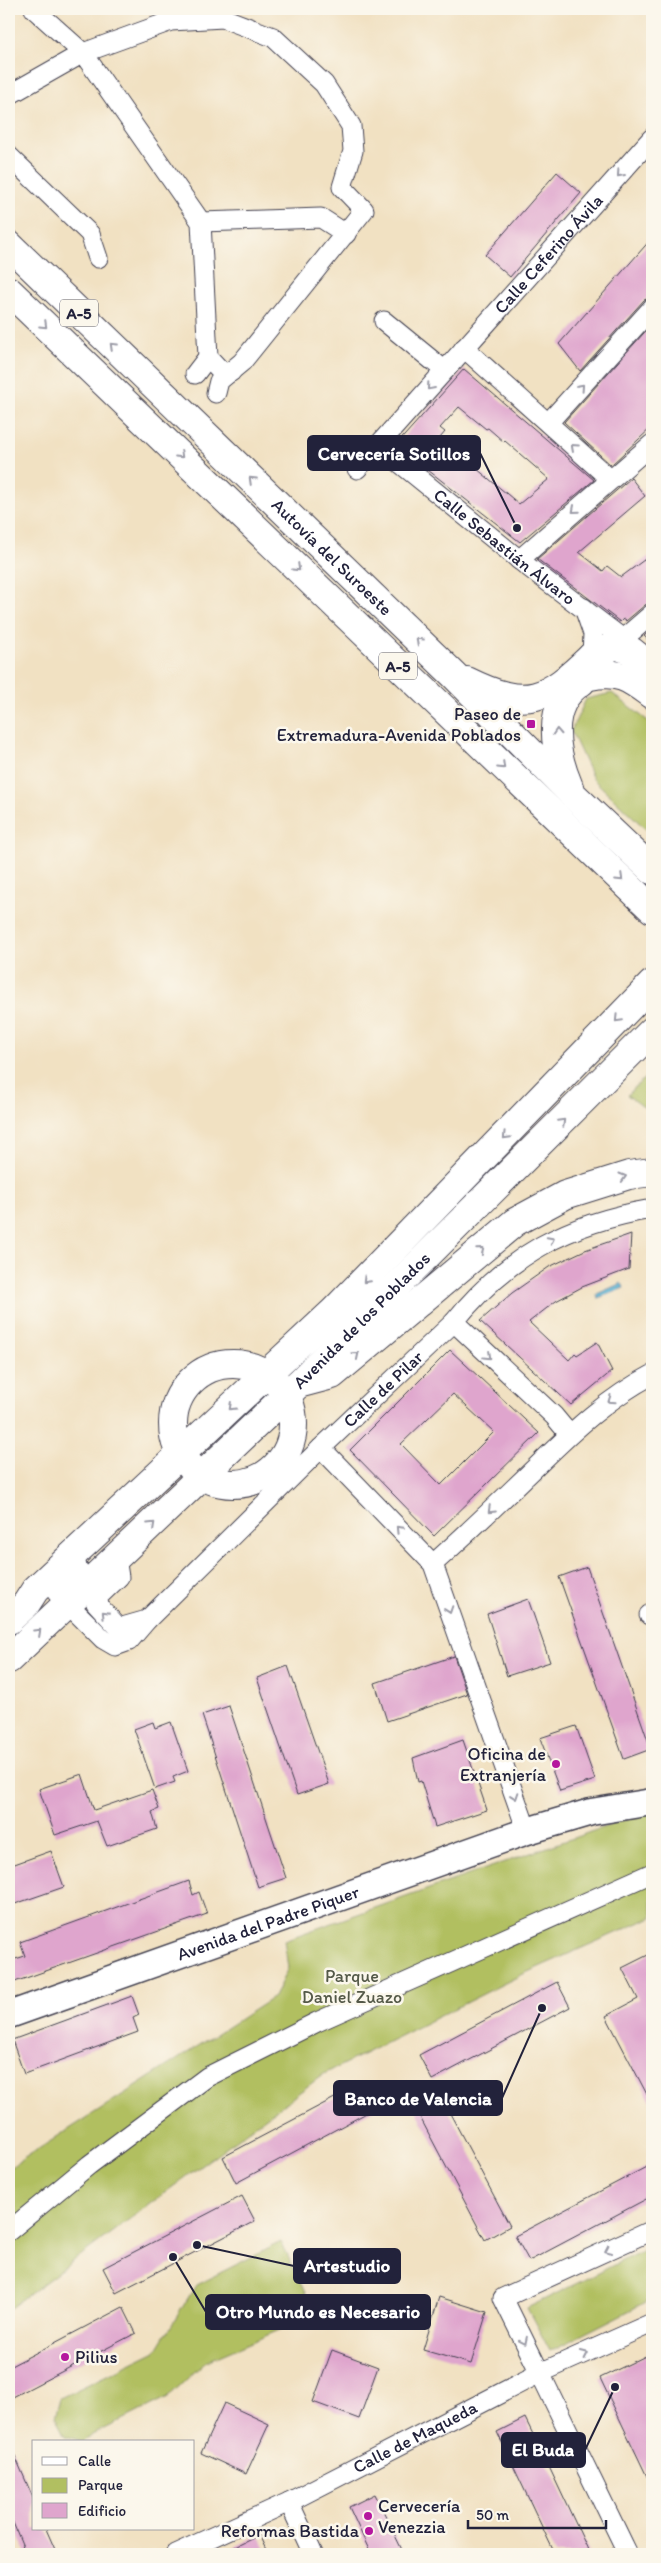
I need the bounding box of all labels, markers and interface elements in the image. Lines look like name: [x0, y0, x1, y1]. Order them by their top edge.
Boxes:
one-way arrow: [617, 169, 626, 178]
street label: Calle Ceferino Ávila: [490, 190, 608, 318]
road number: A-5: [60, 300, 98, 326]
one-way arrow: [38, 319, 47, 328]
one-way arrow: [110, 343, 119, 352]
one-way arrow: [427, 382, 436, 391]
one-way arrow: [575, 384, 584, 393]
callout: Cervecería Sotillos: [308, 436, 480, 470]
text: Cervecería Sotillos: [318, 442, 471, 465]
one-way arrow: [570, 443, 579, 452]
one-way arrow: [174, 449, 183, 458]
one-way arrow: [248, 477, 257, 486]
street label: Calle Sebastián Álvaro: [429, 484, 580, 610]
street label: Autovía del Suroeste: [267, 494, 397, 620]
one-way arrow: [572, 504, 581, 513]
one-way arrow: [291, 562, 300, 571]
one-way arrow: [416, 638, 425, 647]
road number: A-5: [379, 652, 417, 679]
place label: Paseo de Extremadura-Avenida Poblados: [277, 703, 521, 746]
marker: Paseo de Extremadura-Avenida Poblados: [525, 718, 537, 730]
one-way arrow: [551, 728, 562, 736]
one-way arrow: [496, 760, 505, 769]
one-way arrow: [614, 872, 623, 881]
one-way arrow: [615, 1013, 624, 1022]
one-way arrow: [556, 1118, 565, 1127]
one-way arrow: [503, 1130, 512, 1139]
one-way arrow: [619, 1172, 628, 1183]
one-way arrow: [546, 1236, 555, 1246]
street label: Avenida de los Poblados: [289, 1247, 435, 1393]
one-way arrow: [475, 1247, 484, 1256]
one-way arrow: [363, 1274, 372, 1283]
street label: Calle de Pilar: [339, 1346, 428, 1432]
one-way arrow: [483, 1350, 492, 1359]
one-way arrow: [350, 1352, 359, 1360]
one-way arrow: [607, 1394, 617, 1403]
one-way arrow: [229, 1401, 238, 1410]
one-way arrow: [488, 1504, 497, 1513]
one-way arrow: [146, 1522, 155, 1531]
one-way arrow: [396, 1525, 405, 1534]
one-way arrow: [443, 1605, 453, 1613]
one-way arrow: [102, 1610, 111, 1619]
one-way arrow: [32, 1629, 41, 1638]
place label: Oficina de Extranjería: [460, 1743, 547, 1786]
marker: Oficina de Extranjería: [550, 1758, 562, 1770]
one-way arrow: [509, 1791, 519, 1800]
street label: Avenida del Padre Piquer: [174, 1880, 363, 1965]
park label: Parque Daniel Zuazo: [302, 1965, 402, 2008]
callout: Banco de Valencia: [334, 2081, 502, 2115]
text: Banco de Valencia: [344, 2087, 493, 2110]
one-way arrow: [604, 2244, 613, 2255]
callout: Artestudio: [294, 2249, 400, 2283]
text: Artestudio: [303, 2254, 391, 2277]
callout: Otro Mundo es Necesario: [206, 2295, 430, 2329]
text: Otro Mundo es Necesario: [216, 2300, 421, 2323]
one-way arrow: [518, 2336, 528, 2345]
place label: Pilius: [75, 2346, 118, 2368]
one-way arrow: [580, 2349, 589, 2360]
marker: Pilius: [59, 2351, 71, 2363]
street label: Calle de Maqueda: [349, 2396, 481, 2478]
callout: El Buda: [502, 2433, 585, 2467]
text: El Buda: [512, 2438, 575, 2461]
legend: [32, 2440, 195, 2530]
text: Calle: [78, 2452, 111, 2470]
text: Parque: [78, 2476, 123, 2494]
place label: Cervecería Venezzia: [378, 2495, 461, 2538]
scale bar: [468, 2498, 606, 2530]
text: Edificio: [78, 2502, 126, 2520]
text: 50 m: [476, 2506, 509, 2524]
marker: Cervecería Venezzia: [362, 2510, 374, 2522]
place label: Reformas Bastida: [221, 2520, 360, 2542]
marker: Reformas Bastida: [363, 2525, 375, 2537]

